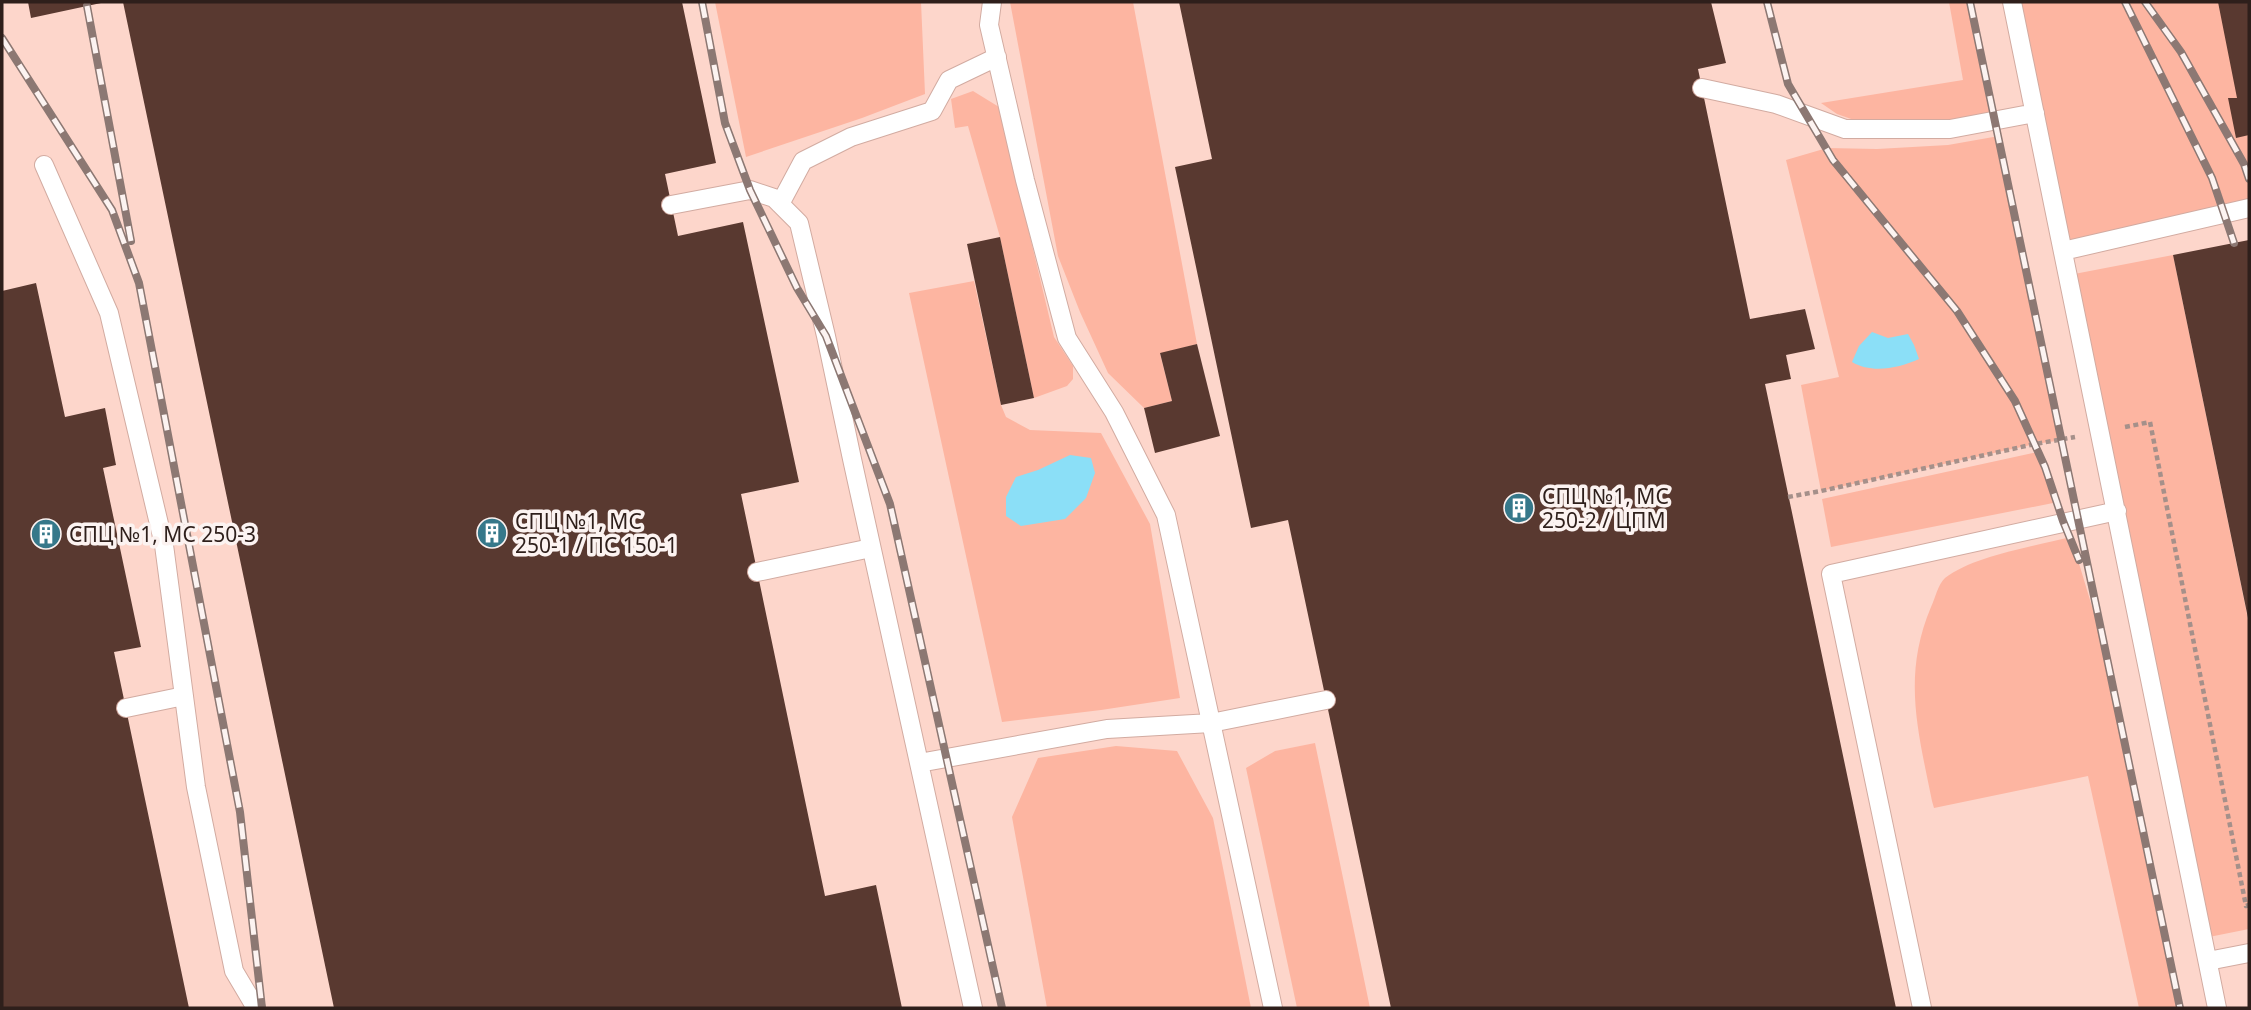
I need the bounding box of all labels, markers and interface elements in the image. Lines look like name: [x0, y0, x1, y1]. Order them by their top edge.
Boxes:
place label: СПЦ №1, МС 250-2 / ЦПМ: [1542, 482, 1669, 534]
building icon: СПЦ №1, МС 250-2 / ЦПМ: [1502, 491, 1536, 525]
place label: СПЦ №1, МС 250-1 / ПС 150-1: [515, 507, 678, 559]
building icon: СПЦ №1, МС 250-1 / ПС 150-1: [475, 516, 509, 550]
building icon: СПЦ №1, МС 250-3: [29, 517, 63, 551]
place label: СПЦ №1, МС 250-3: [69, 520, 256, 548]

